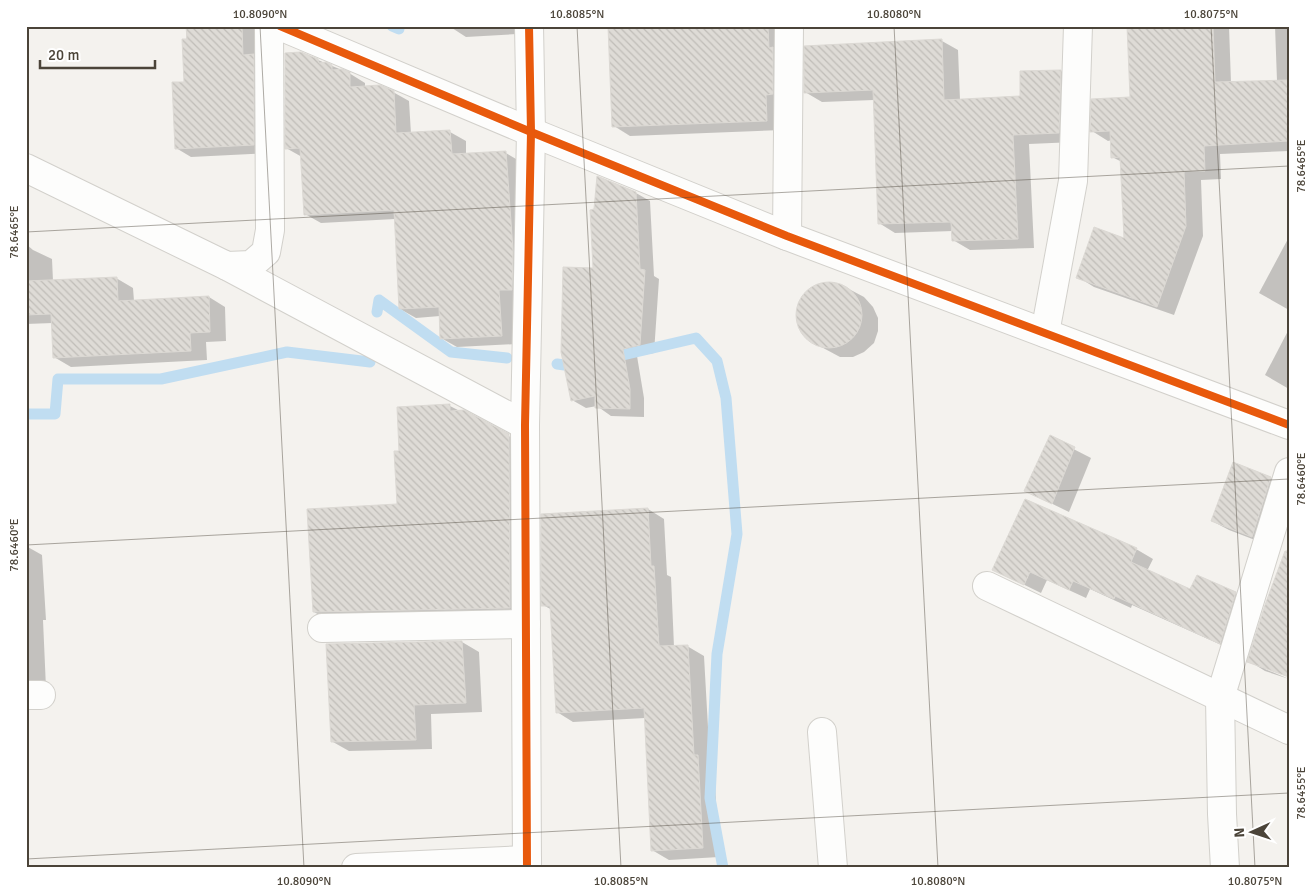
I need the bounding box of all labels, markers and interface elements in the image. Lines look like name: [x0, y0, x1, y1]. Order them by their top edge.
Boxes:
text: 10.8090°N: [233, 7, 287, 22]
text: 10.8085°N: [550, 7, 604, 22]
text: 10.8080°N: [867, 7, 921, 22]
text: 10.8075°N: [1184, 7, 1238, 22]
scale bar: [40, 38, 155, 70]
text: 20 m: [48, 46, 79, 64]
text: 78.6465°E: [1294, 139, 1309, 193]
text: 78.6465°E: [7, 205, 22, 259]
text: 78.6460°E: [1294, 452, 1309, 506]
text: 78.6460°E: [7, 518, 22, 572]
text: 78.6455°E: [1294, 766, 1309, 820]
north arrow: [1228, 806, 1278, 856]
text: N: [1231, 827, 1248, 838]
text: 10.8090°N: [277, 874, 331, 889]
text: 10.8085°N: [594, 874, 648, 889]
text: 10.8080°N: [911, 874, 965, 889]
text: 10.8075°N: [1228, 874, 1282, 889]

